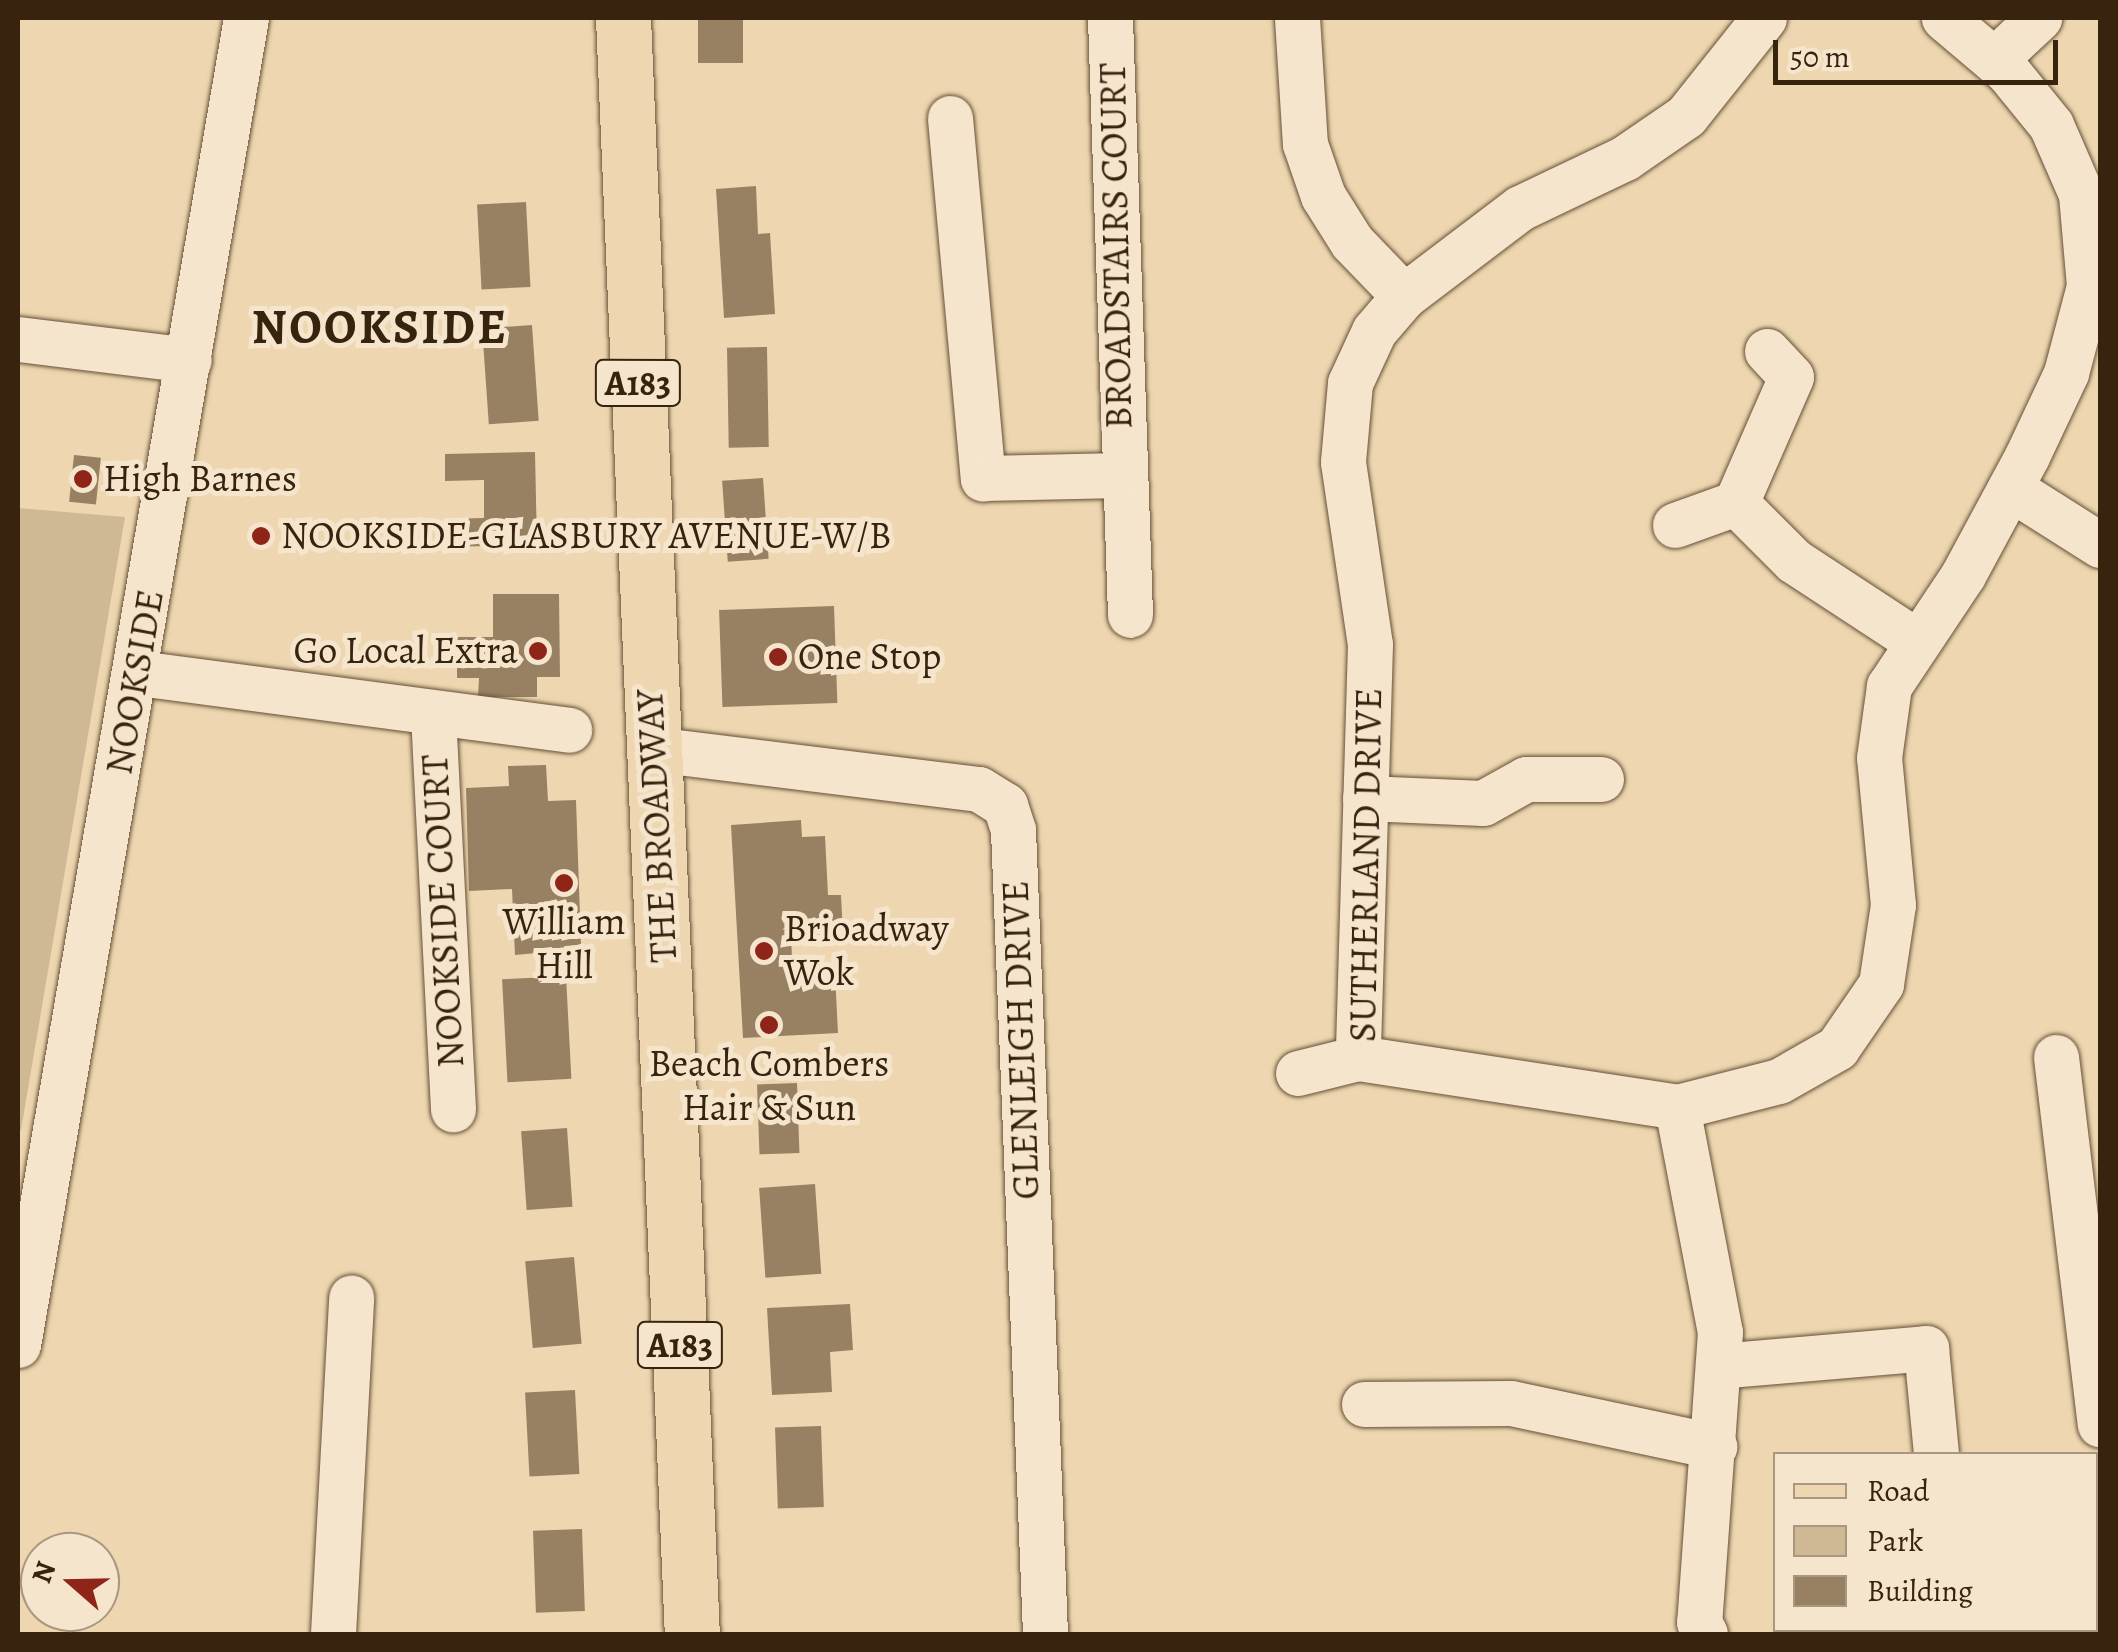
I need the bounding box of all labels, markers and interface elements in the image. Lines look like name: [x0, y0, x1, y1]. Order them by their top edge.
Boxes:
scale bar: [1778, 20, 2063, 82]
text: 50 m: [1790, 37, 1850, 77]
street label: BROADSTAIRS COURT: [1090, 62, 1142, 430]
district label: NOOKSIDE: [252, 299, 508, 357]
road number: A183: [593, 353, 683, 413]
place label: High Barnes: [103, 456, 297, 502]
marker: High Barnes: [72, 468, 94, 490]
place label: NOOKSIDE-GLASBURY AVENUE-W/B: [281, 513, 892, 559]
marker: NOOKSIDE-GLASBURY AVENUE-W/B: [250, 525, 272, 547]
street label: NOOKSIDE: [96, 586, 174, 778]
place label: Go Local Extra: [294, 628, 518, 674]
place label: One Stop: [798, 634, 941, 680]
marker: Go Local Extra: [527, 640, 549, 662]
marker: One Stop: [767, 646, 789, 668]
street label: SUTHERLAND DRIVE: [1340, 687, 1392, 1043]
street label: THE BROADWAY: [627, 688, 687, 964]
street label: NOOKSIDE COURT: [412, 753, 474, 1069]
marker: William Hill: [553, 872, 575, 894]
street label: GLENLEIGH DRIVE: [993, 880, 1049, 1200]
place label: William Hill: [502, 899, 626, 988]
place label: Brioadway Wok: [784, 906, 949, 996]
marker: Brioadway Wok: [753, 940, 775, 962]
marker: Beach Combers Hair & Sun: [758, 1014, 780, 1036]
place label: Beach Combers Hair & Sun: [649, 1041, 889, 1130]
road number: A183: [635, 1315, 725, 1375]
legend: [1773, 1452, 2098, 1632]
text: Road: [1867, 1471, 1929, 1511]
text: Park: [1867, 1521, 1923, 1561]
north arrow: [20, 1532, 120, 1632]
text: N: [22, 1556, 65, 1589]
text: Building: [1867, 1571, 1973, 1611]

